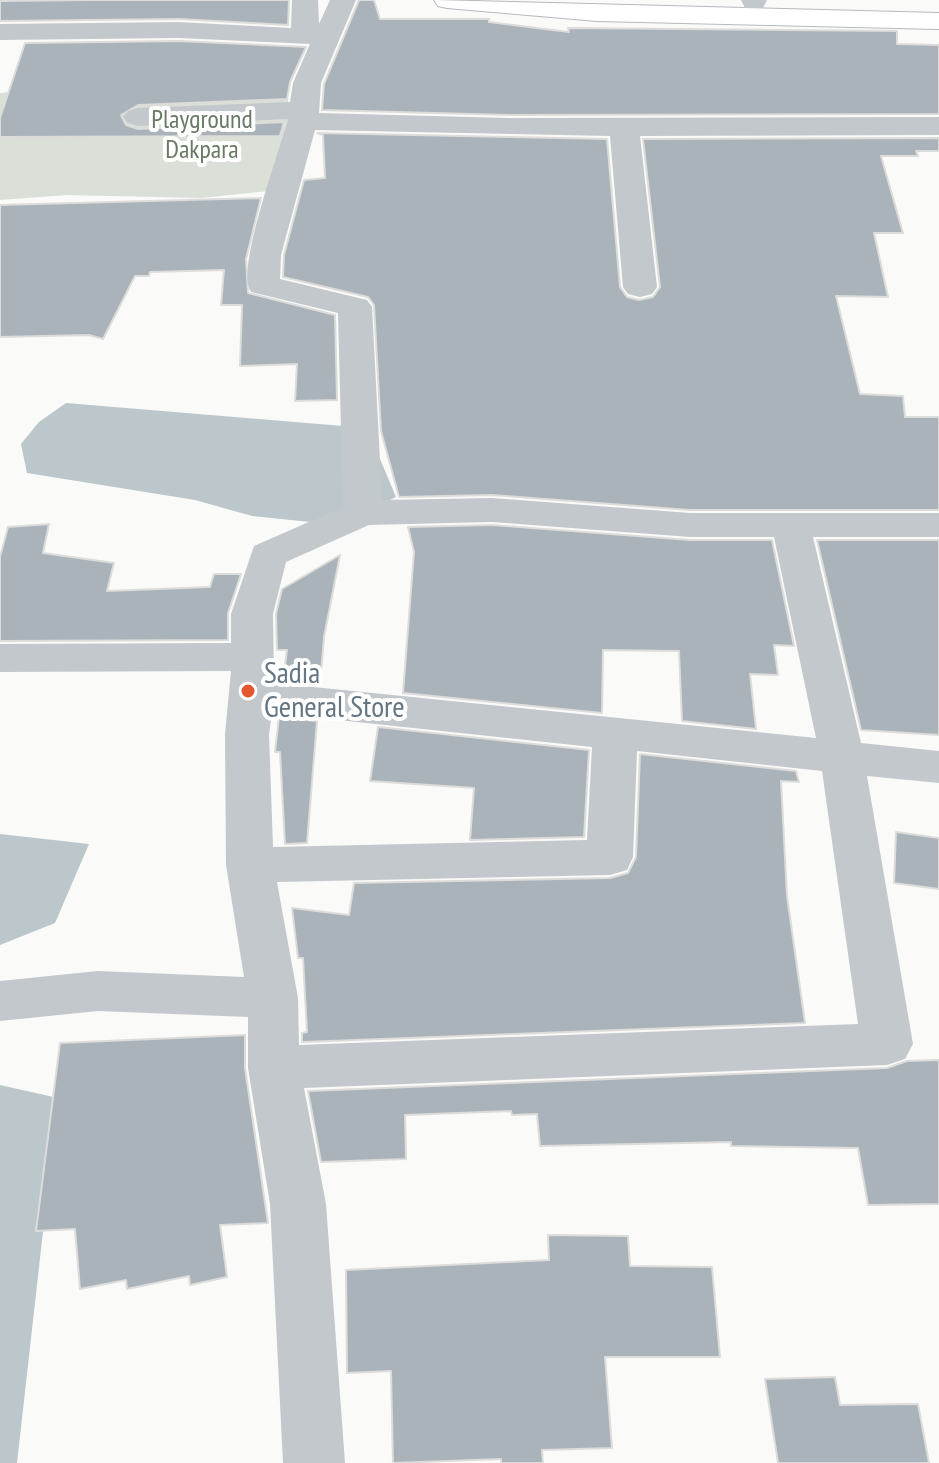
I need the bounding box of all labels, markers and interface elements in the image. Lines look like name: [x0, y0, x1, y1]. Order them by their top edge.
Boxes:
park label: Playground Dakpara: [151, 105, 253, 166]
place label: Sadia General Store: [264, 656, 405, 726]
marker: Sadia General Store: [239, 682, 257, 700]

